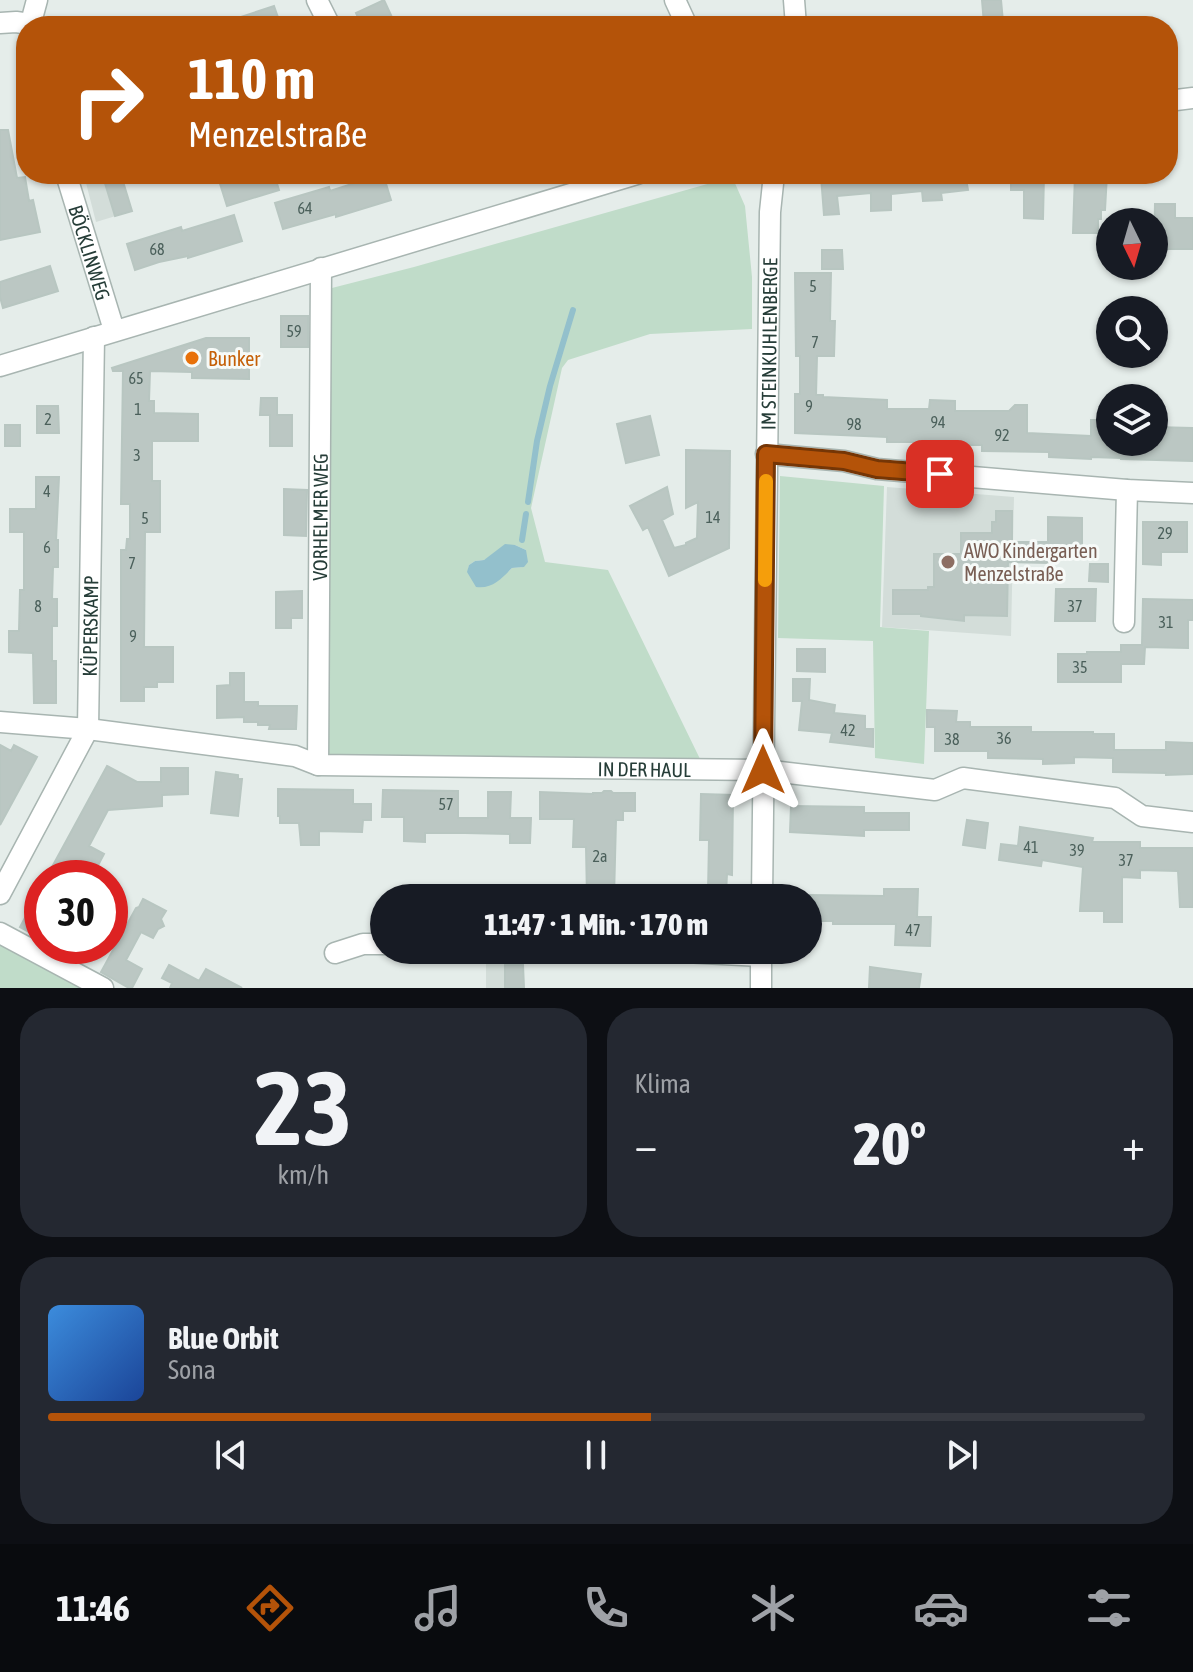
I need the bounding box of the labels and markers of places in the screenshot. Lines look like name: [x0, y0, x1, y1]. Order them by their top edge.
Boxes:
place label: Bunker: [208, 347, 261, 370]
marker: Bunker: [183, 349, 201, 367]
pin: [906, 440, 974, 508]
place label: AWO Kindergarten Menzelstraße: [964, 539, 1098, 585]
marker: AWO Kindergarten Menzelstraße: [939, 553, 957, 571]

